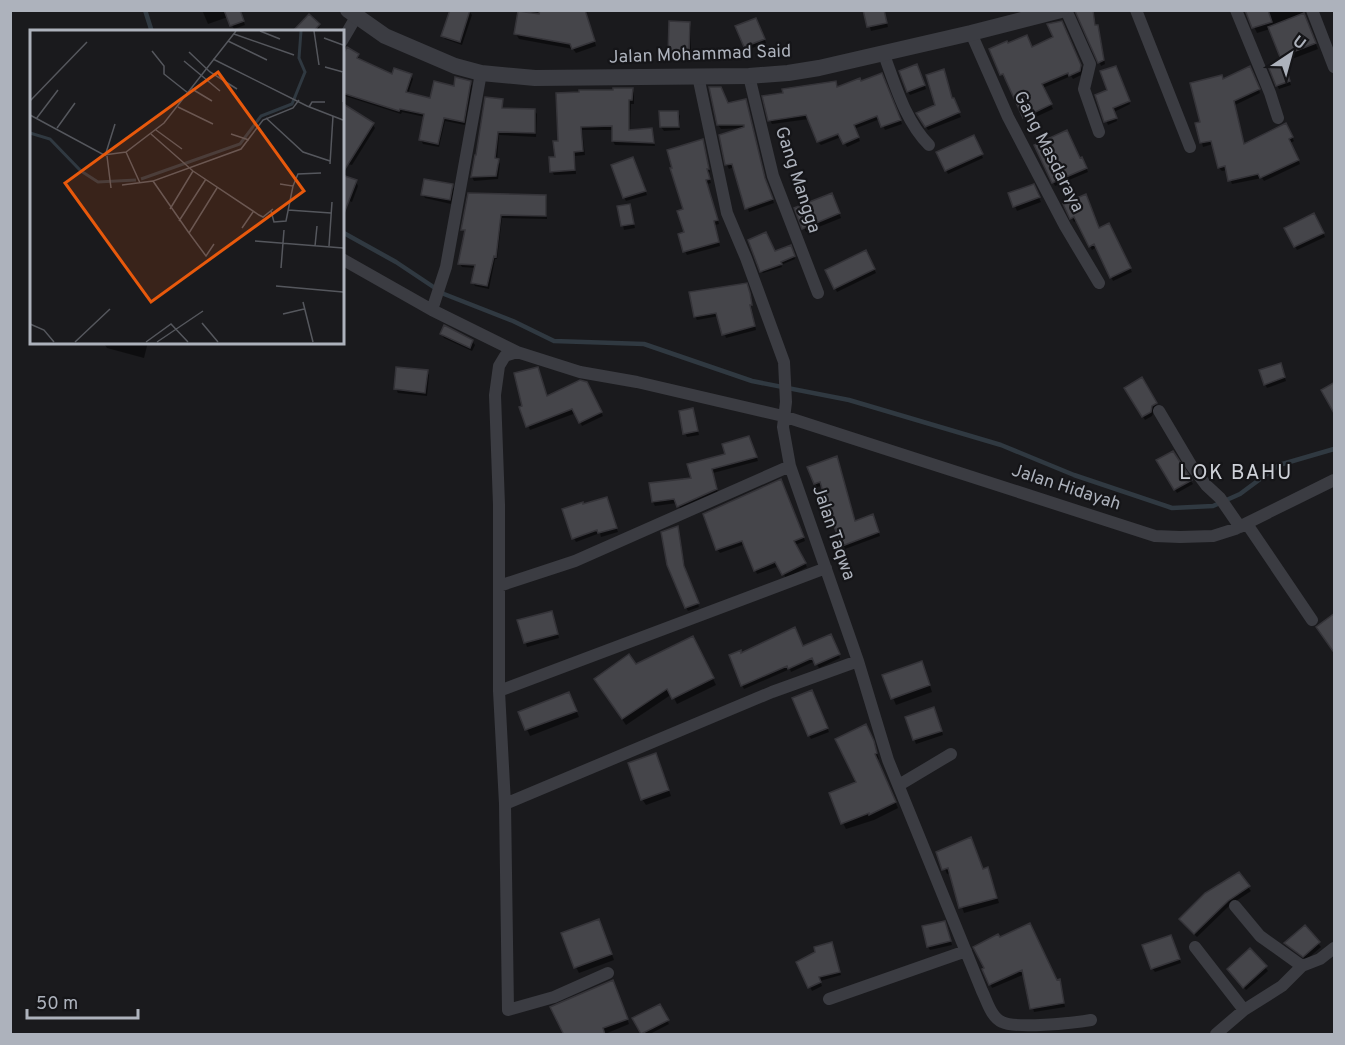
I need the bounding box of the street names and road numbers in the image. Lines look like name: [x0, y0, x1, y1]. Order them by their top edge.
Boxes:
street label: Jalan Mohammad Said: [608, 40, 792, 70]
street label: Gang Masdaraya: [1008, 88, 1088, 216]
street label: Gang Mangga: [769, 124, 825, 236]
street label: Jalan Hidayah: [1008, 460, 1124, 516]
street label: Jalan Taqwa: [806, 483, 860, 583]

